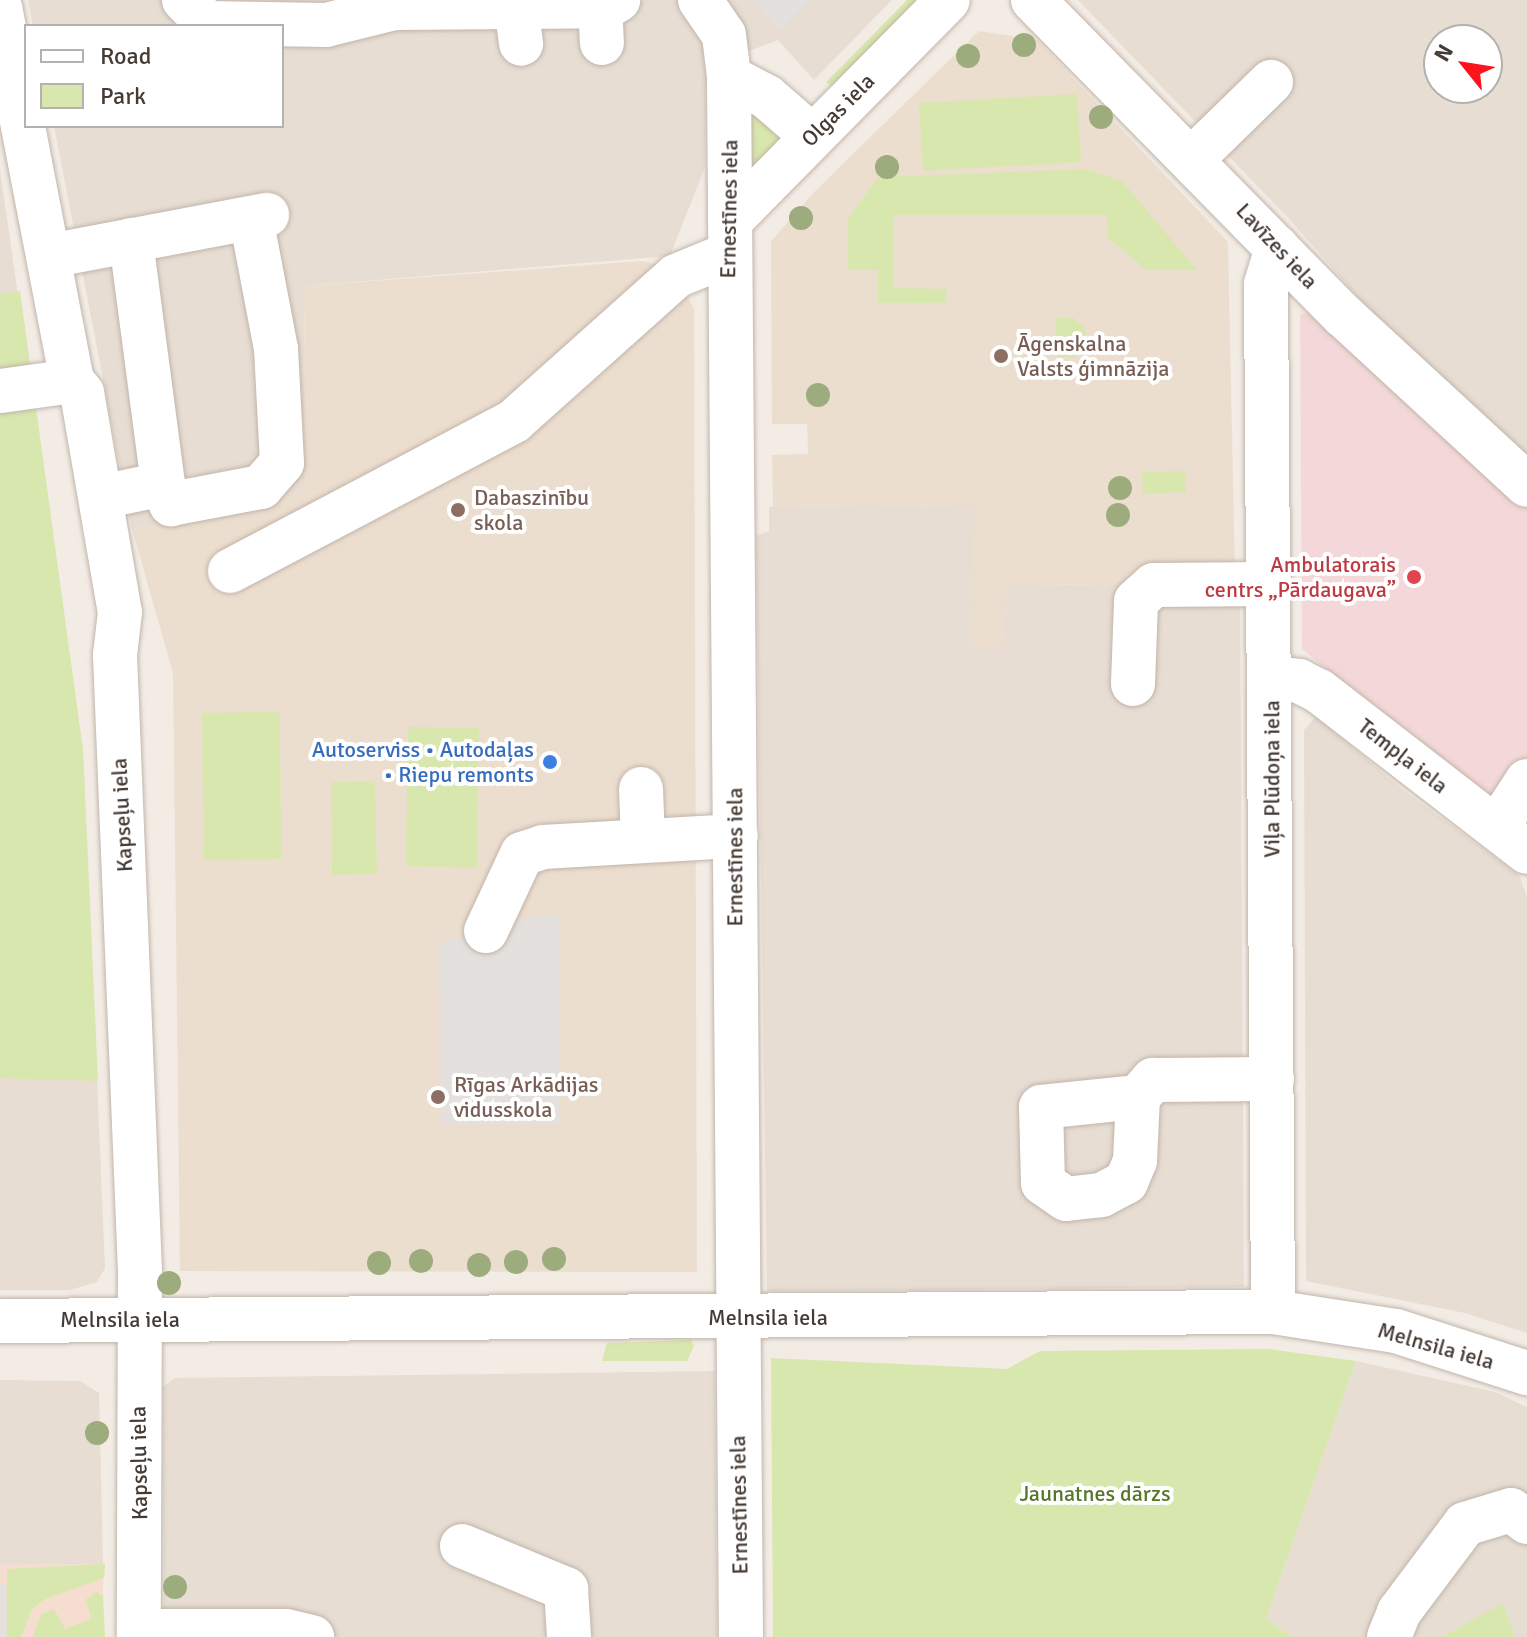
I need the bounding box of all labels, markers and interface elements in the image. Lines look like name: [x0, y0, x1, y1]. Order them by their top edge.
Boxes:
legend: [24, 24, 284, 128]
north arrow: [1423, 24, 1503, 104]
text: N: [1428, 39, 1459, 66]
text: Road: [100, 41, 151, 71]
street label: Olgas iela: [796, 68, 880, 152]
text: Park: [100, 81, 146, 111]
street label: Ernestīnes iela: [715, 139, 743, 279]
street label: Lavīzes iela: [1231, 198, 1323, 294]
place label: Āgenskalna Valsts ģimnāzija: [1017, 330, 1169, 382]
marker: Āgenskalna Valsts ģimnāzija: [992, 347, 1010, 365]
place label: Dabaszinību skola: [474, 484, 589, 536]
marker: Dabaszinību skola: [449, 501, 467, 519]
place label: Ambulatorais centrs „Pārdaugava”: [1205, 551, 1396, 602]
marker: Ambulatorais centrs „Pārdaugava”: [1403, 566, 1425, 588]
street label: Viļa Plūdoņa iela: [1259, 700, 1285, 858]
street label: Tempļa iela: [1353, 713, 1453, 799]
place label: Autoserviss • Autodaļas • Riepu remonts: [312, 736, 534, 788]
marker: Autoserviss • Autodaļas • Riepu remonts: [541, 753, 559, 771]
street label: Kapseļu iela: [106, 757, 138, 873]
street label: Ernestīnes iela: [722, 787, 748, 927]
place label: Rīgas Arkādijas vidusskola: [454, 1071, 598, 1122]
marker: Rīgas Arkādijas vidusskola: [429, 1088, 447, 1106]
street label: Melnsila iela: [708, 1305, 828, 1331]
street label: Melnsila iela: [60, 1307, 180, 1333]
street label: Melnsila iela: [1375, 1317, 1497, 1375]
street label: Kapseļu iela: [125, 1406, 153, 1520]
street label: Ernestīnes iela: [725, 1435, 753, 1575]
park label: Jaunatnes dārzs: [1019, 1481, 1171, 1507]

